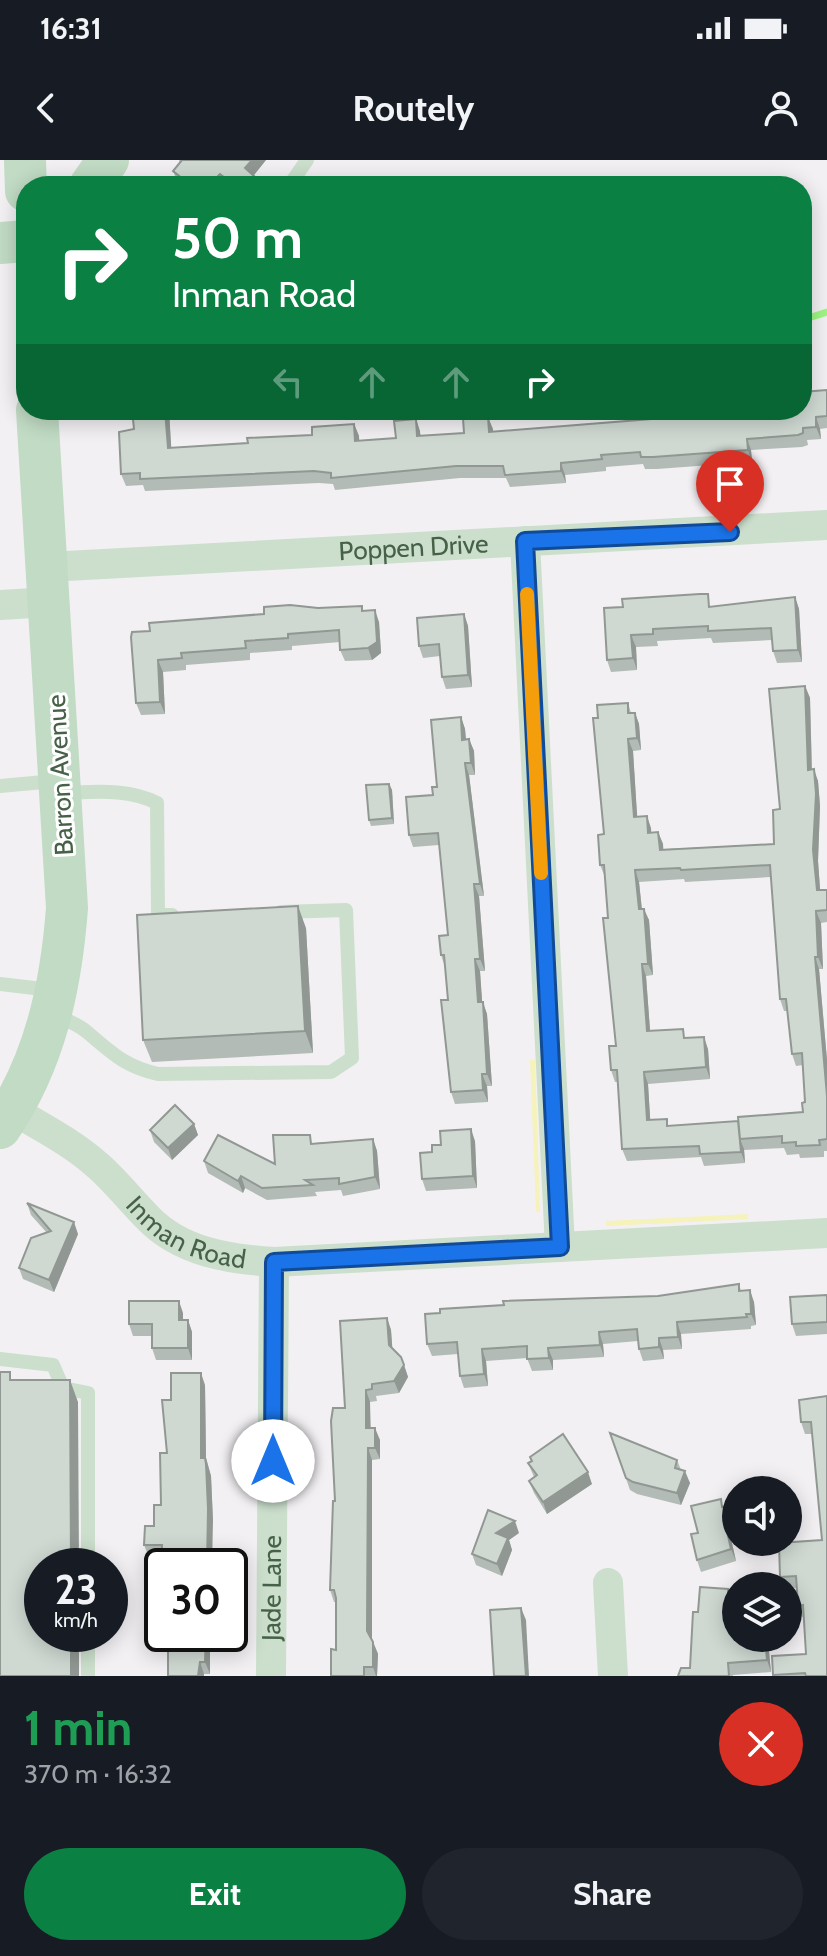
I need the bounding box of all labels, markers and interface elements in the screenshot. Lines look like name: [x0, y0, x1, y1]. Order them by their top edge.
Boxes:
text: 16:31: [40, 10, 102, 47]
icon: back: [24, 86, 68, 130]
text: Routely: [353, 86, 474, 130]
icon: person: [759, 86, 803, 130]
text: 50 m: [172, 204, 303, 272]
icon: right: [40, 208, 144, 312]
text: Inman Road: [172, 272, 356, 316]
icon: left: [266, 360, 310, 404]
icon: ahead: [350, 360, 394, 404]
icon: ahead: [434, 360, 478, 404]
icon: right: [518, 360, 562, 404]
pin: [696, 450, 764, 532]
icon: arrive: [708, 462, 752, 506]
street label: Poppen Drive: [338, 527, 489, 567]
street label: Barron Avenue: [40, 694, 80, 856]
street label: Inman Road: [119, 1189, 248, 1275]
position arrow: [231, 1419, 315, 1503]
map controls: [722, 1476, 802, 1652]
button: sound: [722, 1476, 802, 1556]
street label: Jade Lane: [255, 1535, 288, 1642]
speed limit sign: 30: [144, 1548, 248, 1652]
text: 23: [55, 1565, 97, 1614]
button: layers: [722, 1572, 802, 1652]
text: km/h: [54, 1608, 98, 1632]
text: 1 min: [24, 1699, 132, 1757]
button: close: [719, 1702, 803, 1786]
text: 370 m · 16:32: [24, 1758, 172, 1790]
button: Exit: [24, 1848, 406, 1940]
button: Share: [422, 1848, 803, 1940]

